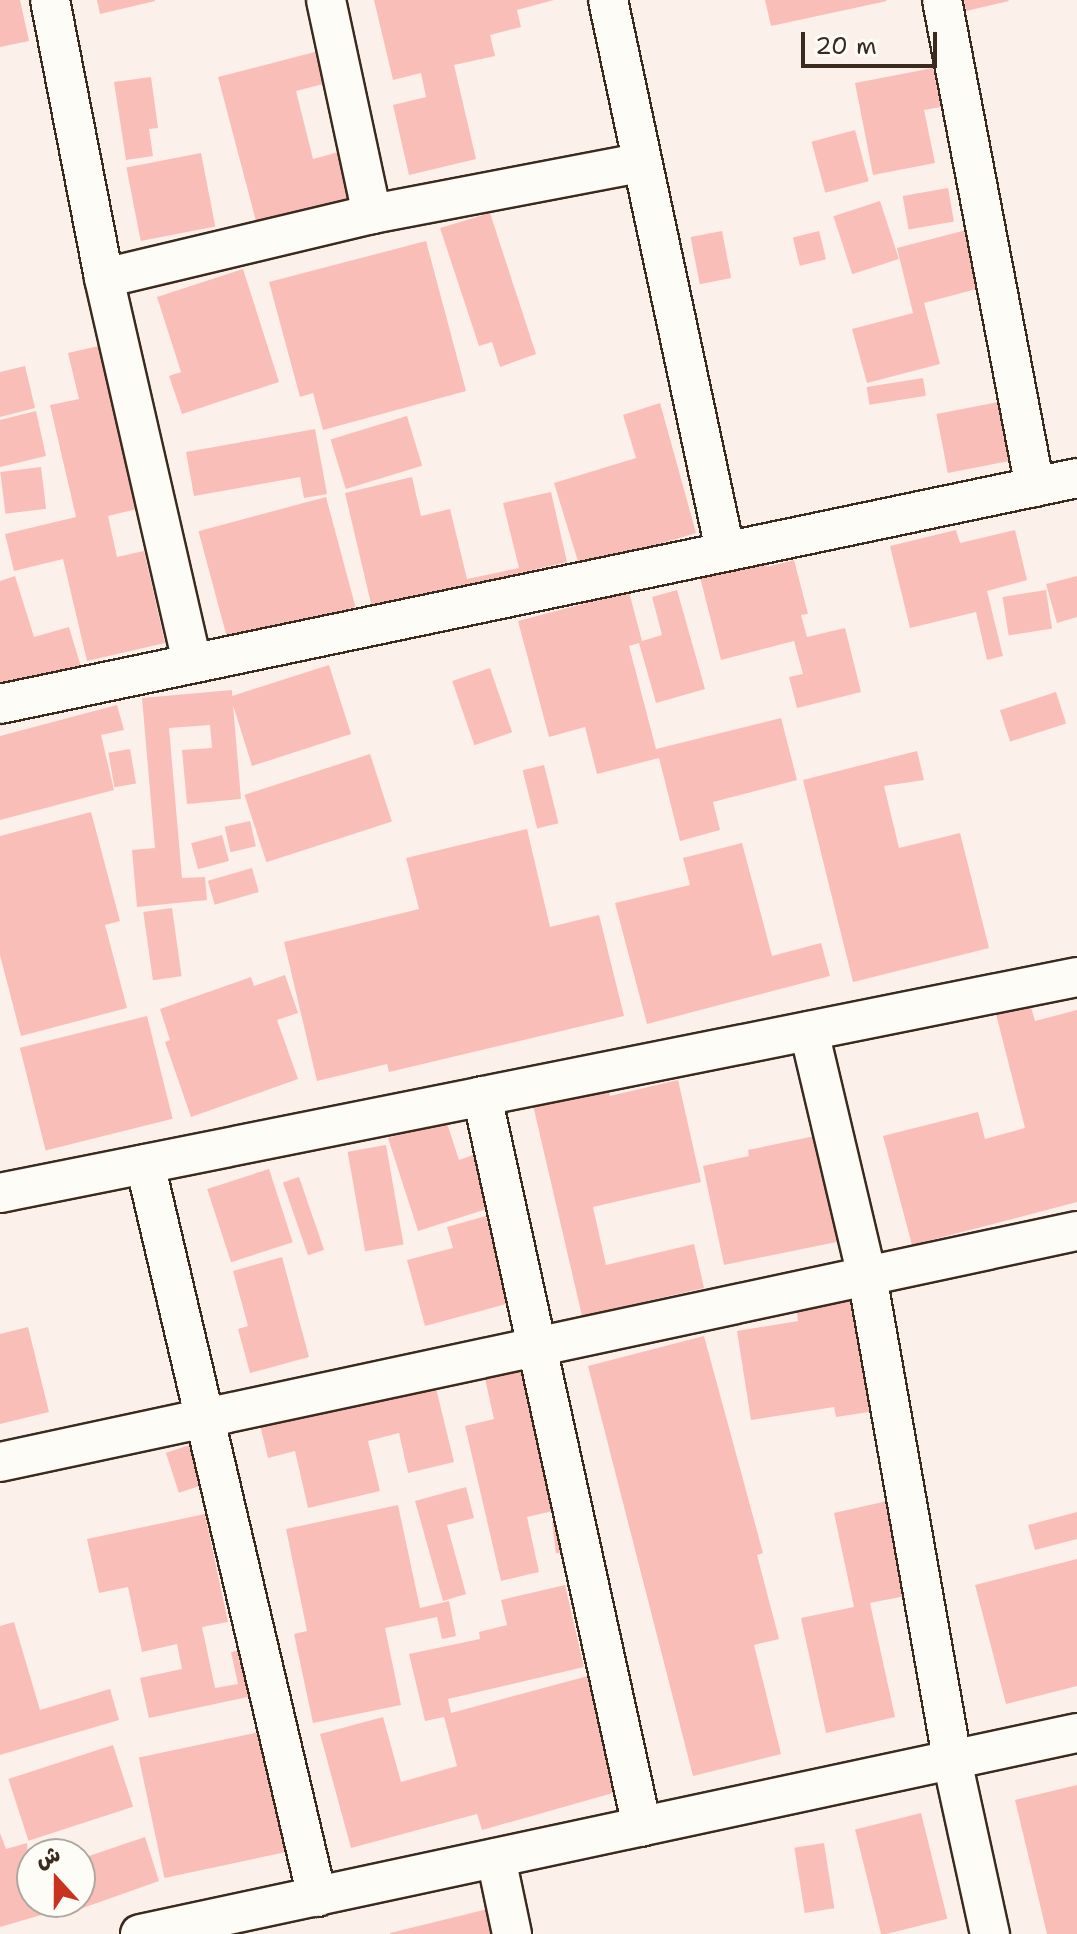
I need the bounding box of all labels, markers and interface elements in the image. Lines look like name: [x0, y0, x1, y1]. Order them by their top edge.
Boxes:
scale bar: [805, 16, 941, 66]
text: 20 m: [815, 30, 877, 62]
north arrow: [16, 1838, 96, 1918]
text: ش: [31, 1839, 64, 1875]

